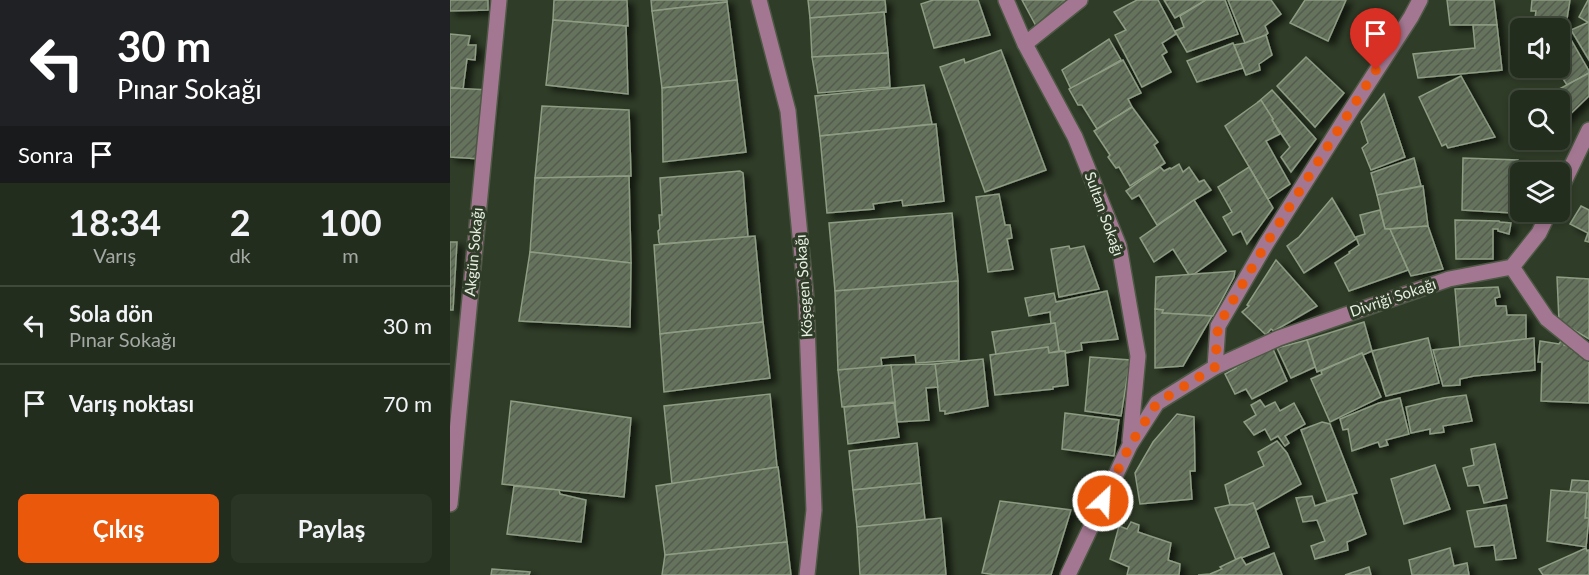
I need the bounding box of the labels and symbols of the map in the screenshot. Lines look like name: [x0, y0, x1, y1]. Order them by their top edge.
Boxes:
pin: [1350, 8, 1401, 70]
street label: Sultan Sokağı: [1081, 169, 1128, 258]
street label: Akgün Sokağı: [460, 207, 486, 297]
street label: Köşegen Sokağı: [790, 234, 816, 338]
street label: Divriği Sokağı: [1347, 274, 1438, 320]
position arrow: [1071, 469, 1135, 533]

